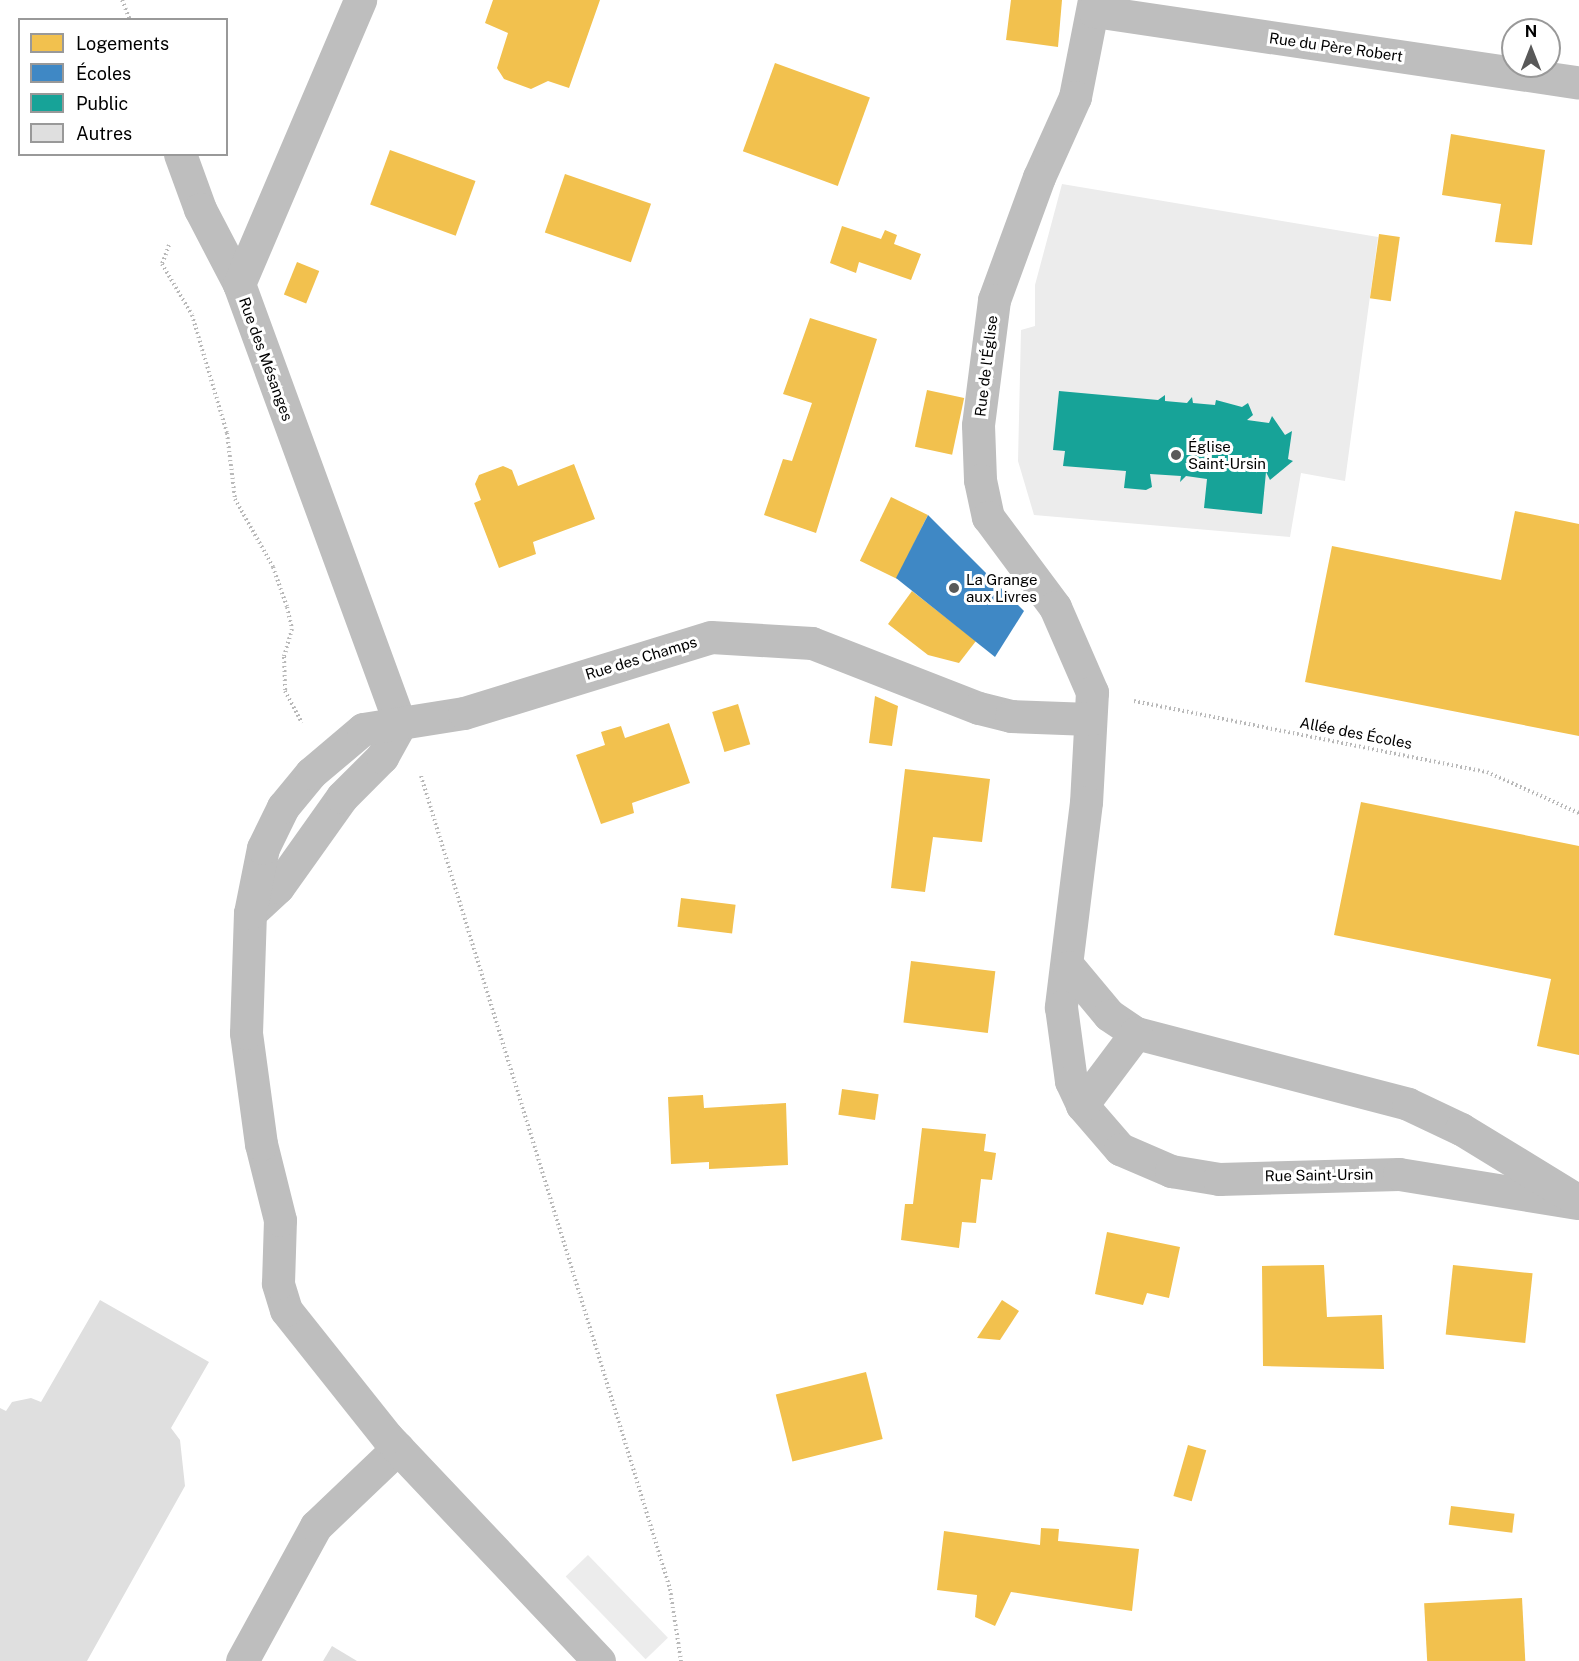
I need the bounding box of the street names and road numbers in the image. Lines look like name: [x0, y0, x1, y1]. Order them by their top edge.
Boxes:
street label: Rue du Père Robert: [1268, 29, 1404, 65]
street label: Rue des Mésanges: [235, 294, 297, 424]
street label: Rue de l'Église: [971, 314, 1001, 418]
street label: Rue des Champs: [583, 632, 699, 684]
street label: Allée des Écoles: [1298, 713, 1414, 753]
street label: Rue Saint-Ursin: [1264, 1165, 1374, 1185]

